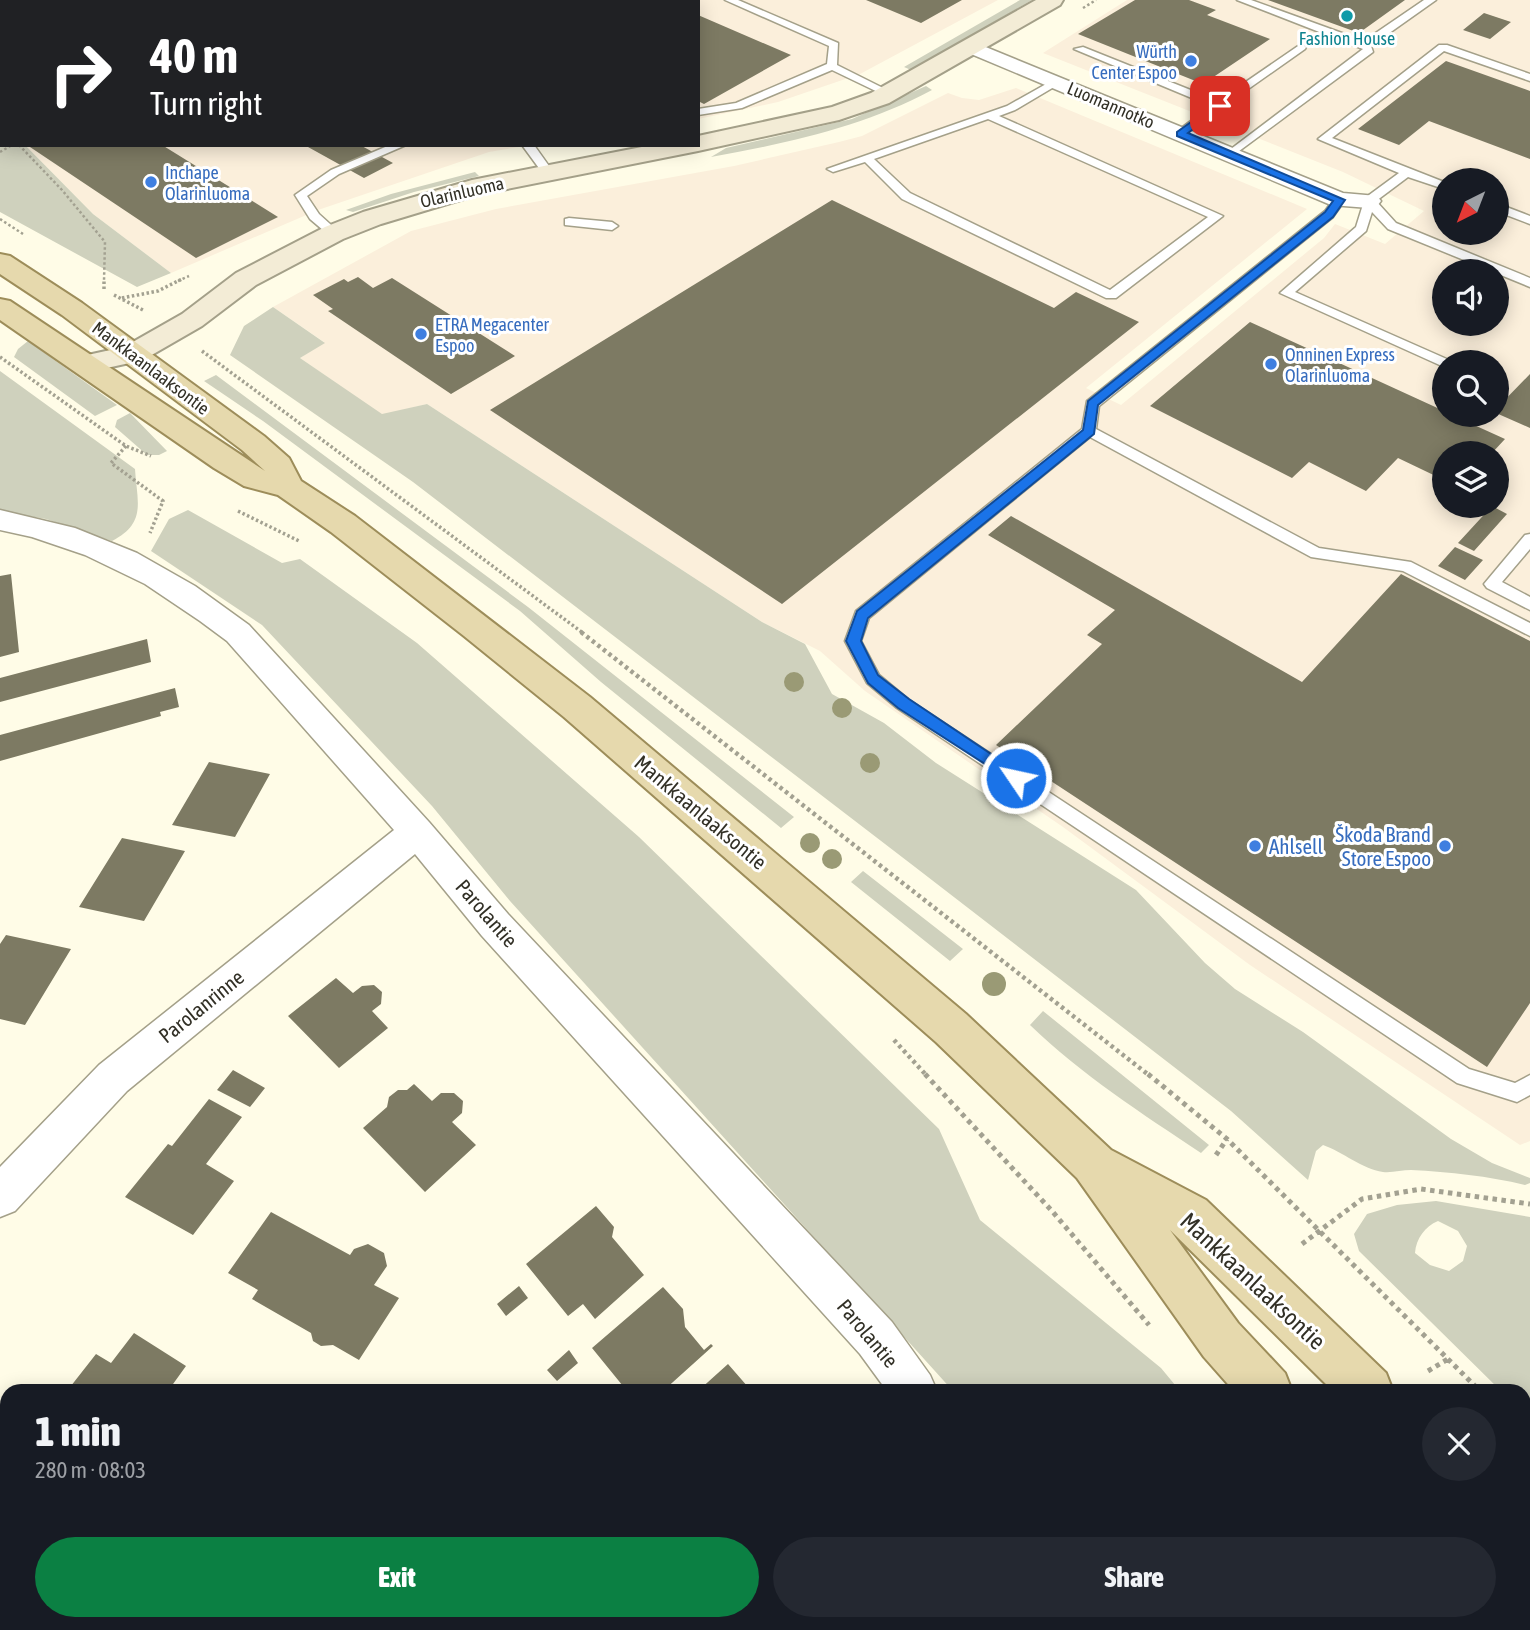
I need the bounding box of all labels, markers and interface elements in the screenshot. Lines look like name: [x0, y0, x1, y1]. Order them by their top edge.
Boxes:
marker: Fashion House: [1339, 8, 1355, 24]
text: 40 m: [150, 27, 238, 83]
icon: right: [35, 28, 126, 119]
place label: Fashion House: [1299, 28, 1395, 49]
place label: Würth Center Espoo: [1092, 41, 1177, 83]
marker: Würth Center Espoo: [1183, 53, 1199, 69]
pin: [1190, 76, 1250, 136]
street label: Luomannotko: [1064, 77, 1158, 133]
text: Turn right: [150, 85, 263, 122]
icon: arrive: [1201, 87, 1239, 125]
place label: Inchape Olarinluoma: [165, 162, 250, 204]
north arrow: [1432, 168, 1508, 245]
map controls: [1432, 168, 1509, 518]
street label: Olarinluoma: [418, 172, 506, 212]
marker: Inchape Olarinluoma: [143, 174, 159, 190]
button: sound: [1432, 259, 1509, 336]
place label: ETRA Megacenter Espoo: [435, 314, 550, 356]
street label: Mankkaanlaaksontie: [88, 317, 214, 419]
marker: ETRA Megacenter Espoo: [413, 326, 429, 342]
place label: Onninen Express Olarinluoma: [1285, 344, 1395, 386]
button: search: [1432, 350, 1509, 427]
marker: Onninen Express Olarinluoma: [1263, 356, 1279, 372]
button: layers: [1432, 441, 1509, 518]
position arrow: [979, 741, 1053, 815]
street label: Mankkaanlaaksontie: [630, 750, 772, 874]
place label: Škoda Brand Store Espoo: [1335, 822, 1431, 870]
place label: Ahlsell: [1269, 834, 1324, 858]
marker: Ahlsell: [1247, 838, 1263, 854]
marker: Škoda Brand Store Espoo: [1437, 838, 1453, 854]
street label: Parolantie: [451, 874, 523, 952]
street label: Parolanrinne: [154, 965, 248, 1047]
street label: Mankkaanlaaksontie: [1175, 1207, 1331, 1355]
street label: Parolantie: [833, 1294, 903, 1372]
text: 1 min: [35, 1407, 121, 1455]
button: close: [1422, 1407, 1496, 1481]
text: 280 m · 08:03: [35, 1457, 146, 1483]
button: Exit: [35, 1537, 759, 1617]
button: Share: [773, 1537, 1496, 1617]

